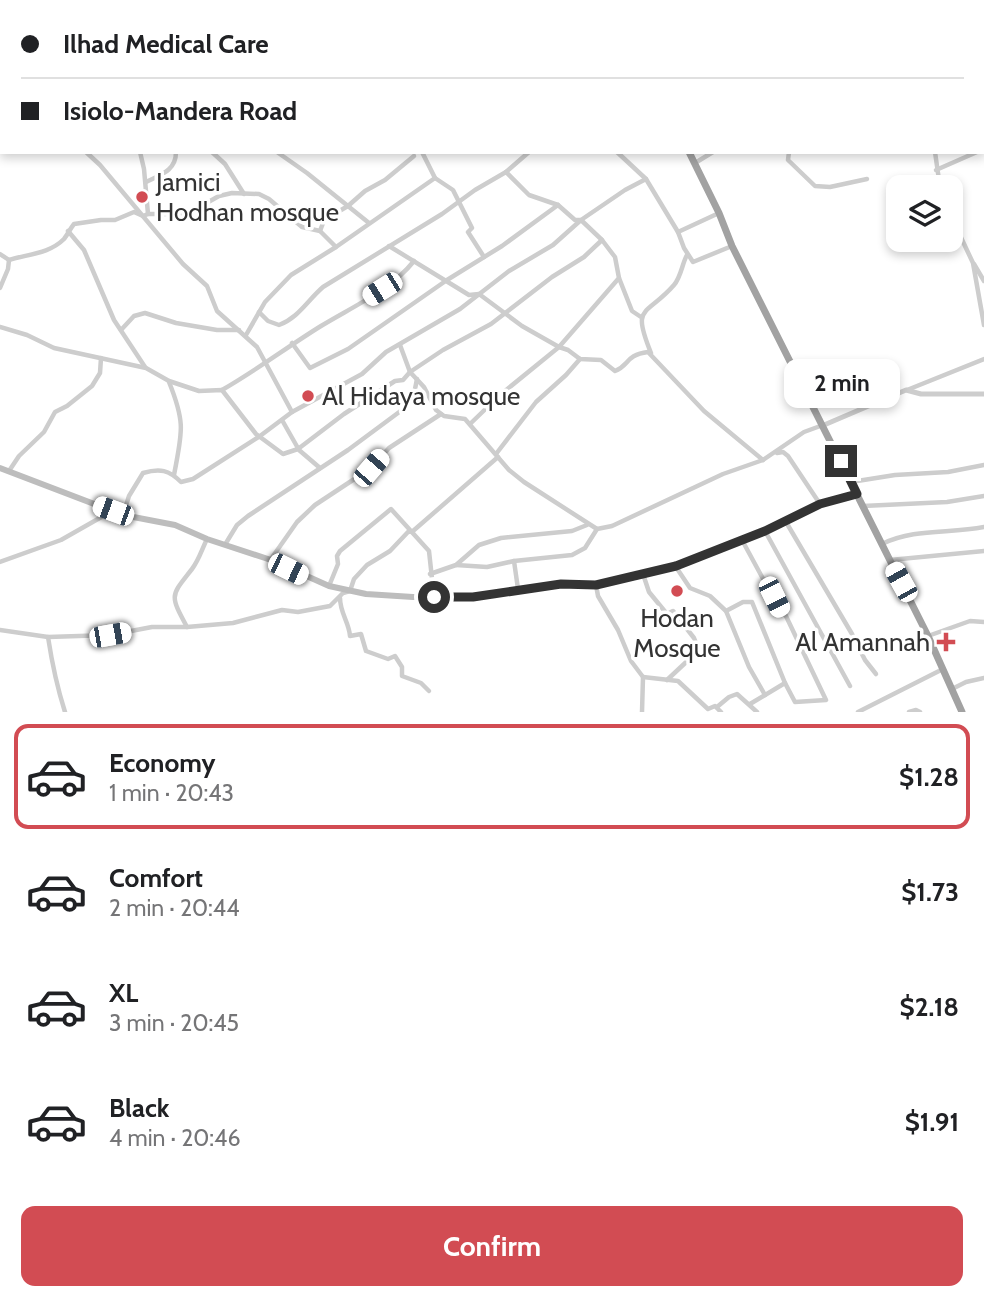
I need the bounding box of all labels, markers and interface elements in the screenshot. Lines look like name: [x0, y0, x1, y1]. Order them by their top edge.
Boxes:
text: Ilhad Medical Care: [63, 28, 269, 60]
text: Isiolo-Mandera Road: [63, 95, 297, 127]
place label: Jamici Hodhan mosque: [155, 166, 339, 228]
map controls: [886, 175, 963, 252]
button: layers: [886, 175, 963, 252]
marker: Jamici Hodhan mosque: [134, 189, 150, 205]
car: [359, 269, 406, 309]
callout: 2 min: [783, 360, 899, 408]
text: 2 min: [814, 369, 870, 397]
place label: Al Hidaya mosque: [322, 380, 520, 412]
marker: Al Hidaya mosque: [300, 388, 316, 404]
car: [350, 445, 393, 491]
route end: [825, 445, 857, 477]
car: [90, 494, 137, 528]
car: [265, 550, 312, 588]
car: [882, 559, 921, 605]
car: [756, 574, 793, 620]
route start: [418, 581, 450, 613]
marker: Hodan Mosque: [669, 583, 685, 599]
place label: Hodan Mosque: [633, 602, 721, 664]
car: [88, 621, 133, 649]
place label: Al Amannah: [795, 626, 930, 658]
marker: Al Amannah: [936, 632, 956, 652]
icon: car: [25, 745, 88, 808]
text: Economy: [109, 747, 215, 779]
text: $1.28: [899, 761, 959, 793]
text: 1 min · 20:43: [109, 779, 234, 807]
icon: car: [25, 860, 88, 923]
text: Comfort: [109, 862, 203, 894]
text: $1.73: [901, 876, 959, 908]
text: 2 min · 20:44: [109, 894, 239, 922]
icon: car: [25, 975, 88, 1038]
text: XL: [109, 977, 138, 1009]
text: $2.18: [900, 991, 959, 1023]
text: 3 min · 20:45: [109, 1009, 239, 1037]
icon: car: [25, 1090, 88, 1153]
text: Black: [109, 1092, 169, 1124]
text: $1.91: [905, 1106, 959, 1138]
text: 4 min · 20:46: [109, 1124, 240, 1152]
button: Confirm: [21, 1206, 963, 1286]

